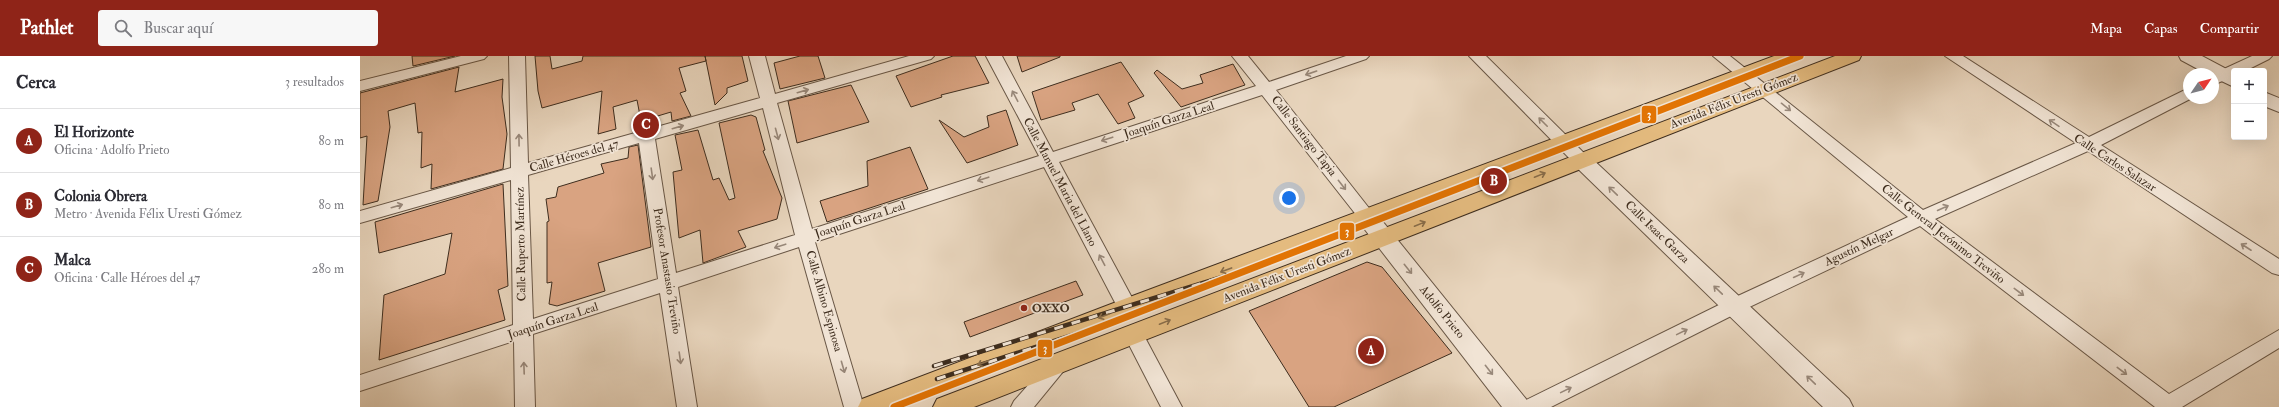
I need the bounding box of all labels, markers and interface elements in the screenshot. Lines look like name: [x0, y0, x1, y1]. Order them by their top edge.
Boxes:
search box: [98, 10, 378, 46]
text: Pathlet: [20, 16, 74, 40]
icon: search: [112, 17, 134, 39]
text: Buscar aquí: [144, 19, 213, 38]
text: Mapa: [2090, 20, 2122, 37]
text: Capas: [2144, 20, 2178, 37]
text: Compartir: [2200, 20, 2259, 37]
north arrow: [2183, 68, 2219, 104]
map controls: [2231, 68, 2267, 140]
button: +: [2231, 68, 2267, 104]
one-way arrow: [1305, 70, 1317, 78]
street label: Avenida Félix Uresti Gómez: [1667, 70, 1800, 133]
text: Cerca: [16, 72, 56, 93]
text: 3 resultados: [285, 74, 344, 90]
one-way arrow: [796, 87, 809, 94]
one-way arrow: [1011, 90, 1018, 102]
street label: Calle Santiago Tapia: [1268, 93, 1341, 180]
street label: Joaquín Garza Leal: [1121, 98, 1216, 142]
one-way arrow: [1780, 103, 1791, 111]
button: −: [2231, 104, 2267, 140]
line badge: 3: [1641, 105, 1657, 124]
text: 3: [1647, 108, 1651, 121]
pin: C: [633, 110, 659, 140]
street label: Calle Manuel Maria del Llano: [1020, 115, 1100, 249]
one-way arrow: [1538, 117, 1548, 127]
one-way arrow: [2049, 119, 2060, 127]
text: El Horizonte: [54, 123, 134, 142]
one-way arrow: [671, 123, 684, 130]
one-way arrow: [774, 127, 782, 140]
street label: Calle Carlos Salazar: [2071, 131, 2160, 196]
text: A: [25, 133, 33, 149]
text: 80 m: [318, 133, 344, 149]
one-way arrow: [515, 134, 523, 147]
street label: Calle Héroes del 47: [528, 136, 621, 176]
one-way arrow: [1101, 136, 1114, 143]
text: Oficina · Adolfo Prieto: [54, 142, 169, 158]
pin: B: [1481, 166, 1507, 196]
one-way arrow: [648, 167, 656, 180]
one-way arrow: [1534, 171, 1546, 179]
one-way arrow: [978, 176, 990, 184]
one-way arrow: [1338, 180, 1347, 191]
street label: Calle General Jerónimo Treviño: [1878, 181, 2008, 287]
street label: Calle Ruperto Martínez: [512, 186, 530, 301]
one-way arrow: [1608, 186, 1618, 196]
text: Colonia Obrera: [54, 187, 147, 206]
your location: [1279, 188, 1299, 208]
text: B: [25, 197, 33, 213]
text: 80 m: [318, 197, 344, 213]
street label: Joaquín Garza Leal: [812, 198, 907, 242]
street label: Calle Isaac Garza: [1622, 198, 1693, 267]
one-way arrow: [391, 202, 404, 209]
one-way arrow: [1936, 204, 1948, 212]
text: Metro · Avenida Félix Uresti Gómez: [54, 206, 242, 222]
street label: Profesor Anastasio Treviño: [650, 207, 684, 335]
one-way arrow: [1413, 219, 1425, 227]
line badge: 3: [1339, 222, 1355, 241]
street label: Agustín Melgar: [1821, 224, 1896, 270]
text: 3: [1345, 225, 1349, 238]
one-way arrow: [2240, 242, 2252, 250]
one-way arrow: [774, 243, 787, 250]
street label: Avenida Félix Uresti Gómez: [1220, 244, 1353, 307]
street label: Calle Albino Espinosa: [802, 249, 846, 354]
text: Malca: [54, 251, 91, 270]
one-way arrow: [1098, 255, 1105, 267]
text: C: [24, 261, 34, 277]
text: 280 m: [312, 261, 344, 277]
one-way arrow: [1403, 263, 1412, 274]
one-way arrow: [1220, 267, 1232, 275]
text: Oficina · Calle Héroes del 47: [54, 270, 200, 286]
one-way arrow: [1793, 271, 1805, 278]
street label: Adolfo Prieto: [1416, 282, 1468, 342]
one-way arrow: [1713, 285, 1723, 295]
one-way arrow: [2013, 288, 2024, 297]
street label: Joaquín Garza Leal: [505, 299, 600, 343]
place label: OXXO: [1032, 301, 1070, 316]
marker: OXXO: [1019, 303, 1029, 313]
one-way arrow: [1099, 312, 1111, 320]
one-way arrow: [1159, 318, 1171, 325]
one-way arrow: [1676, 328, 1688, 335]
pin: A: [1358, 336, 1384, 366]
line badge: 3: [1037, 339, 1053, 358]
text: 3: [1043, 342, 1047, 355]
one-way arrow: [676, 351, 684, 364]
one-way arrow: [978, 360, 990, 368]
one-way arrow: [840, 361, 847, 374]
one-way arrow: [520, 362, 528, 375]
one-way arrow: [1485, 365, 1493, 376]
one-way arrow: [2117, 367, 2128, 375]
one-way arrow: [1807, 376, 1817, 385]
one-way arrow: [1560, 386, 1572, 393]

